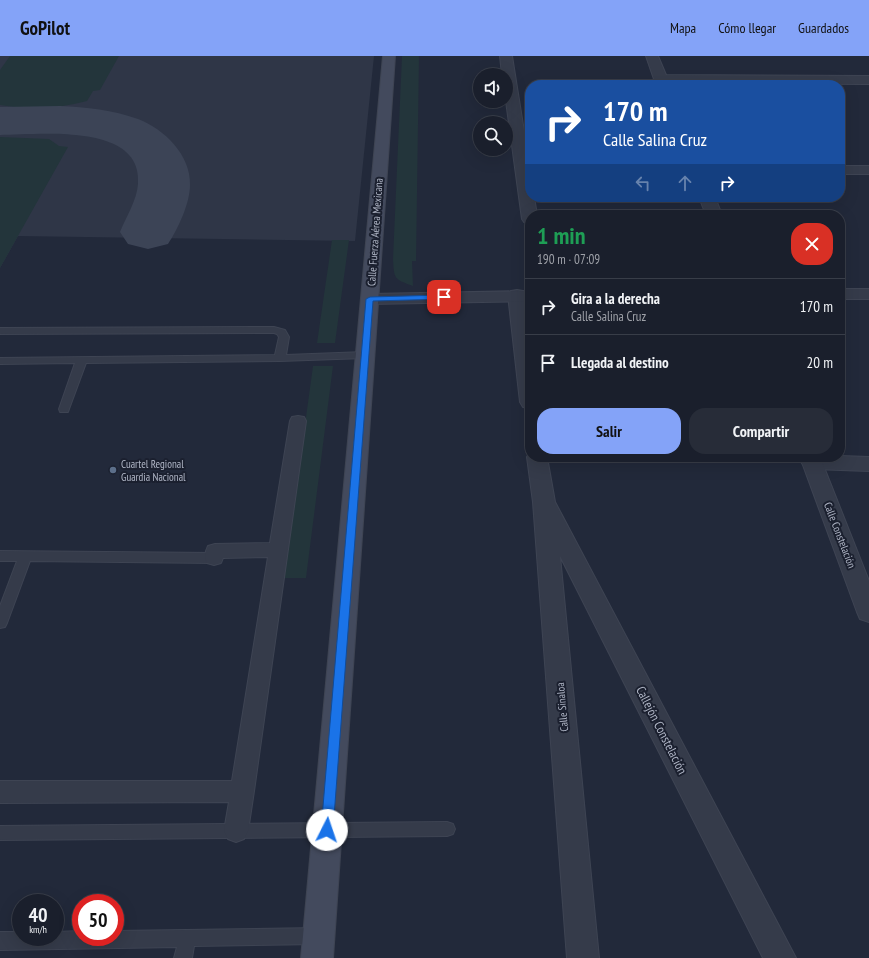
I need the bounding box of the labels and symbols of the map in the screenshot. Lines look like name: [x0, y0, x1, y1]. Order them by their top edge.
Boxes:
street label: Calle Fuerza Aérea Mexicana: [364, 177, 386, 287]
pin: [427, 280, 461, 314]
place label: Cuartel Regional Guardia Nacional: [121, 457, 186, 484]
marker: Cuartel Regional Guardia Nacional: [108, 465, 118, 475]
street label: Calle Constelación: [821, 500, 859, 570]
street label: Calle Sinaloa: [553, 682, 571, 732]
street label: Callejón Constelación: [632, 683, 691, 777]
position arrow: [306, 809, 348, 851]
speed limit sign: 50: [72, 894, 124, 946]

